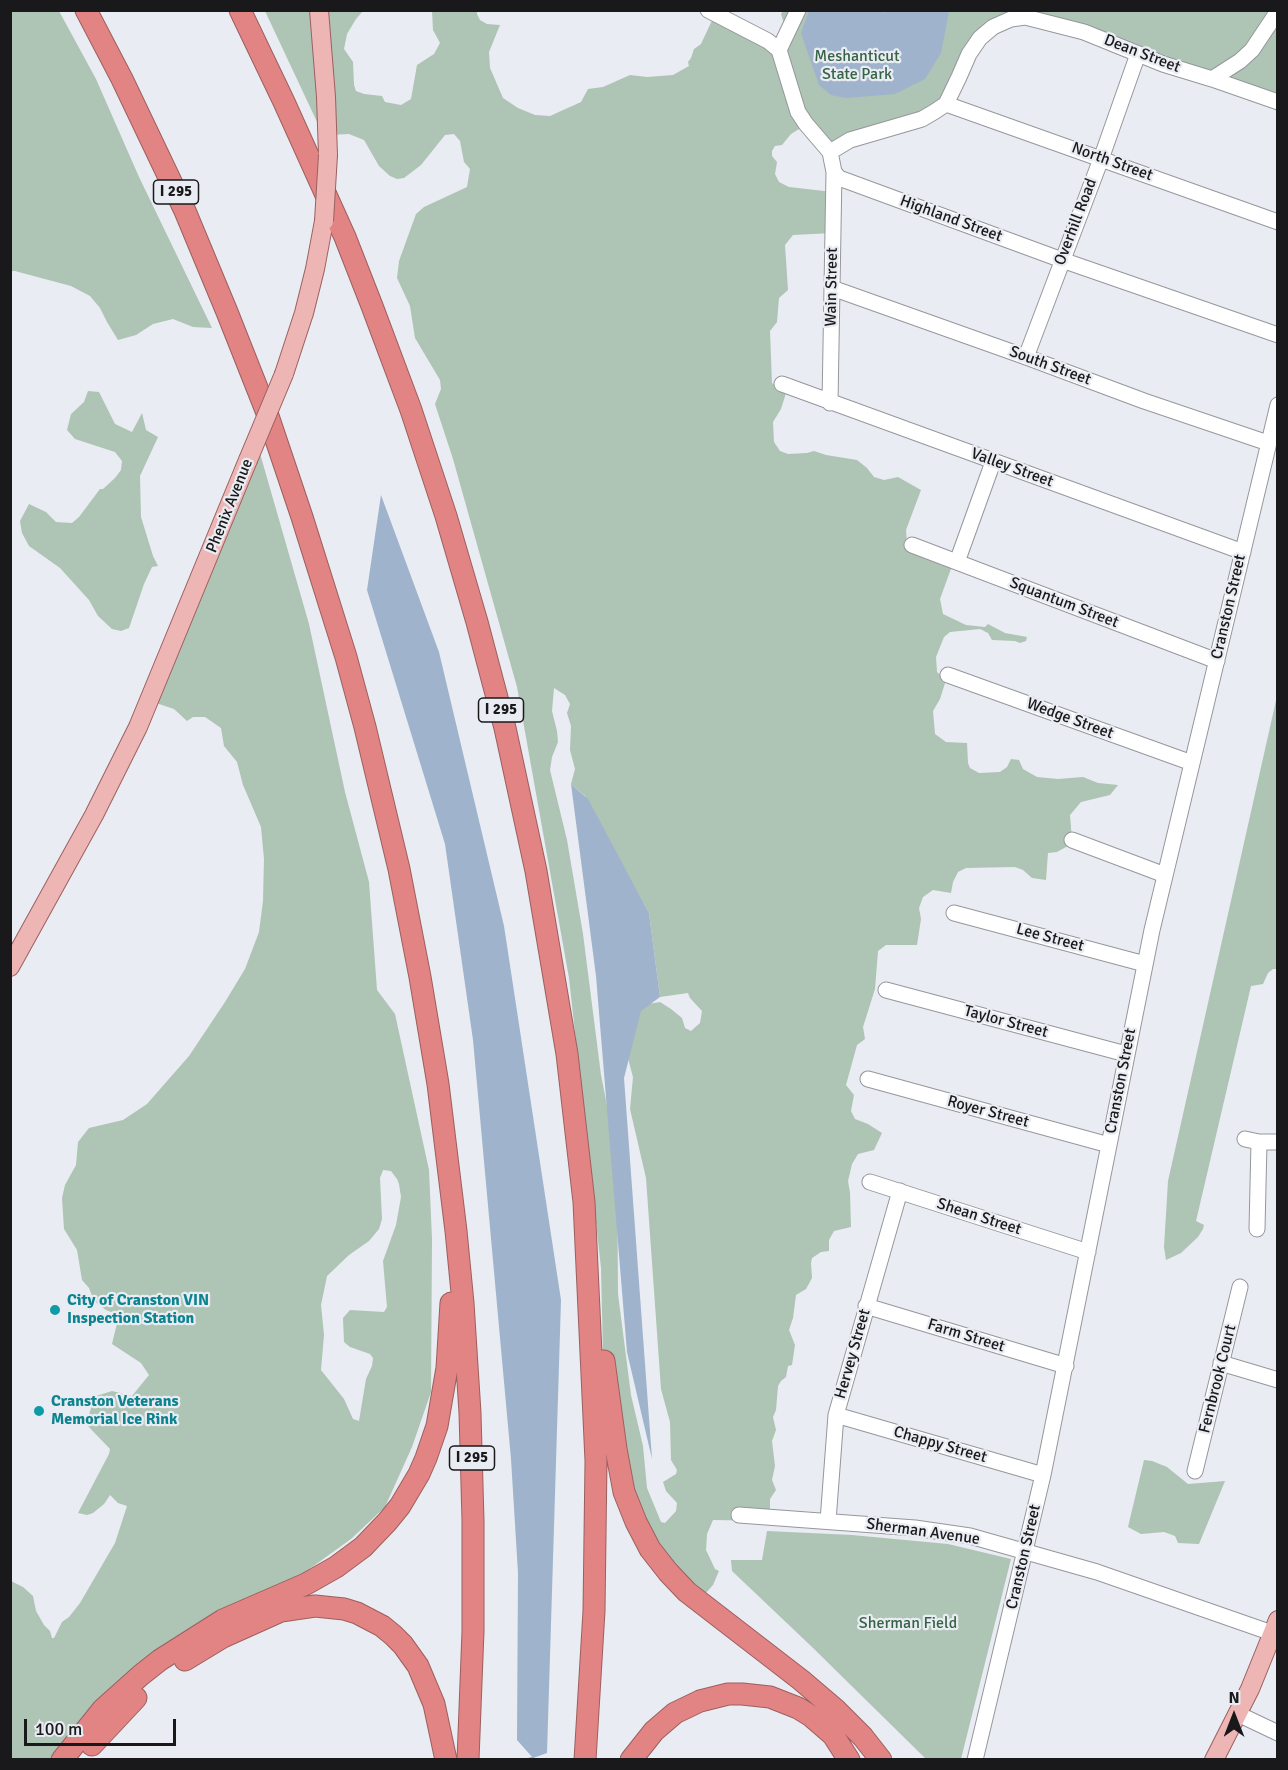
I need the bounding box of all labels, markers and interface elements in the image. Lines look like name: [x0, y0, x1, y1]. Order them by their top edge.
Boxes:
street label: Dean Street: [1101, 31, 1183, 77]
park label: Meshanticut State Park: [814, 47, 900, 85]
street label: North Street: [1069, 138, 1155, 186]
street label: Overhill Road: [1051, 176, 1101, 268]
road number: I 295: [154, 180, 198, 204]
street label: Highland Street: [897, 192, 1005, 246]
street label: Wain Street: [822, 247, 842, 327]
street label: South Street: [1007, 342, 1093, 390]
street label: Valley Street: [968, 444, 1056, 492]
street label: Phenix Avenue: [202, 456, 258, 556]
street label: Cranston Street: [1208, 553, 1250, 661]
street label: Squantum Street: [1007, 573, 1121, 633]
street label: Wedge Street: [1024, 694, 1116, 744]
road number: I 295: [478, 698, 524, 722]
street label: Lee Street: [1014, 920, 1086, 956]
street label: Taylor Street: [962, 1002, 1050, 1042]
street label: Cranston Street: [1101, 1027, 1141, 1135]
street label: Royer Street: [945, 1092, 1031, 1132]
street label: Shean Street: [934, 1194, 1024, 1240]
place label: City of Cranston VIN Inspection Station: [67, 1291, 209, 1329]
marker: City of Cranston VIN Inspection Station: [48, 1303, 62, 1317]
street label: Hervey Street: [831, 1307, 875, 1401]
street label: Farm Street: [925, 1315, 1007, 1357]
street label: Fernbrook Court: [1195, 1323, 1241, 1435]
place label: Cranston Veterans Memorial Ice Rink: [51, 1392, 179, 1430]
marker: Cranston Veterans Memorial Ice Rink: [32, 1404, 46, 1418]
street label: Chappy Street: [891, 1423, 989, 1467]
road number: I 295: [450, 1446, 494, 1470]
street label: Cranston Street: [1003, 1503, 1045, 1611]
street label: Sherman Avenue: [865, 1515, 981, 1549]
park label: Sherman Field: [859, 1614, 957, 1634]
north arrow: [1204, 1686, 1264, 1746]
text: N: [1228, 1688, 1240, 1708]
scale bar: [27, 1707, 178, 1745]
text: 100 m: [35, 1718, 82, 1740]

